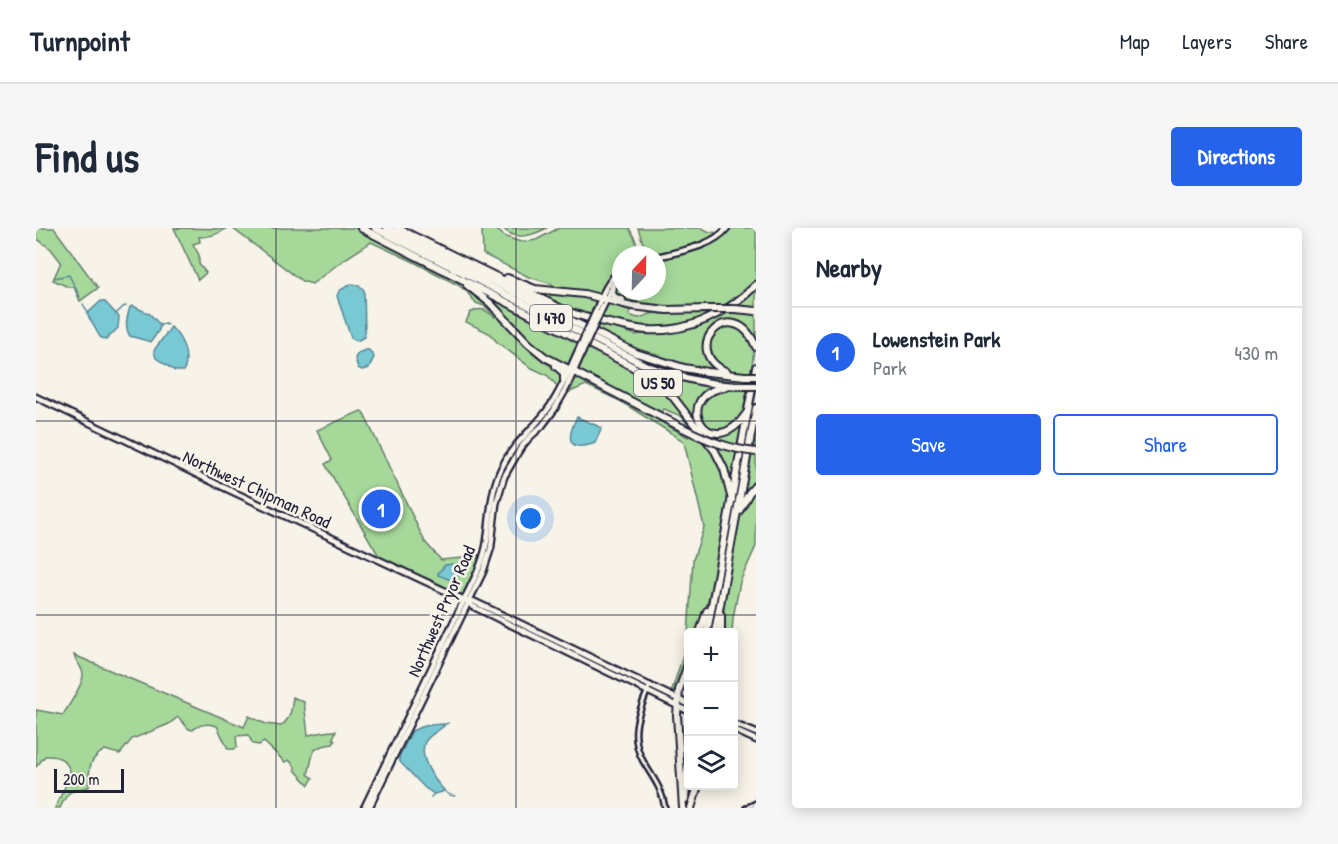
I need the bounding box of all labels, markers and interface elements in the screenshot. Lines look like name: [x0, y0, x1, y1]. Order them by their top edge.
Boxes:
text: Turnpoint: [30, 22, 130, 60]
text: Map: [1120, 27, 1149, 56]
text: Layers: [1182, 27, 1232, 56]
text: Share: [1265, 27, 1308, 56]
button: Directions: [1171, 127, 1302, 186]
text: Find us: [36, 128, 139, 185]
north arrow: [612, 246, 666, 300]
text: Nearby: [816, 250, 882, 285]
road number: I 470: [530, 305, 572, 331]
text: Lowenstein Park: [873, 324, 1000, 354]
text: 1: [832, 339, 839, 366]
text: 430 m: [1234, 339, 1278, 366]
text: Park: [873, 354, 906, 381]
road number: US 50: [634, 370, 682, 396]
button: Save: [816, 414, 1041, 475]
button: Share: [1053, 414, 1278, 475]
street label: Northwest Chipman Road: [179, 444, 335, 534]
pin: 1: [362, 486, 400, 532]
your location: [516, 504, 545, 533]
street label: Northwest Pryor Road: [401, 541, 481, 681]
map controls: [684, 628, 738, 790]
button: +: [684, 628, 738, 682]
button: −: [684, 682, 738, 736]
button: layers: [684, 736, 738, 790]
scale bar: [54, 766, 124, 794]
text: 200 m: [63, 768, 99, 790]

